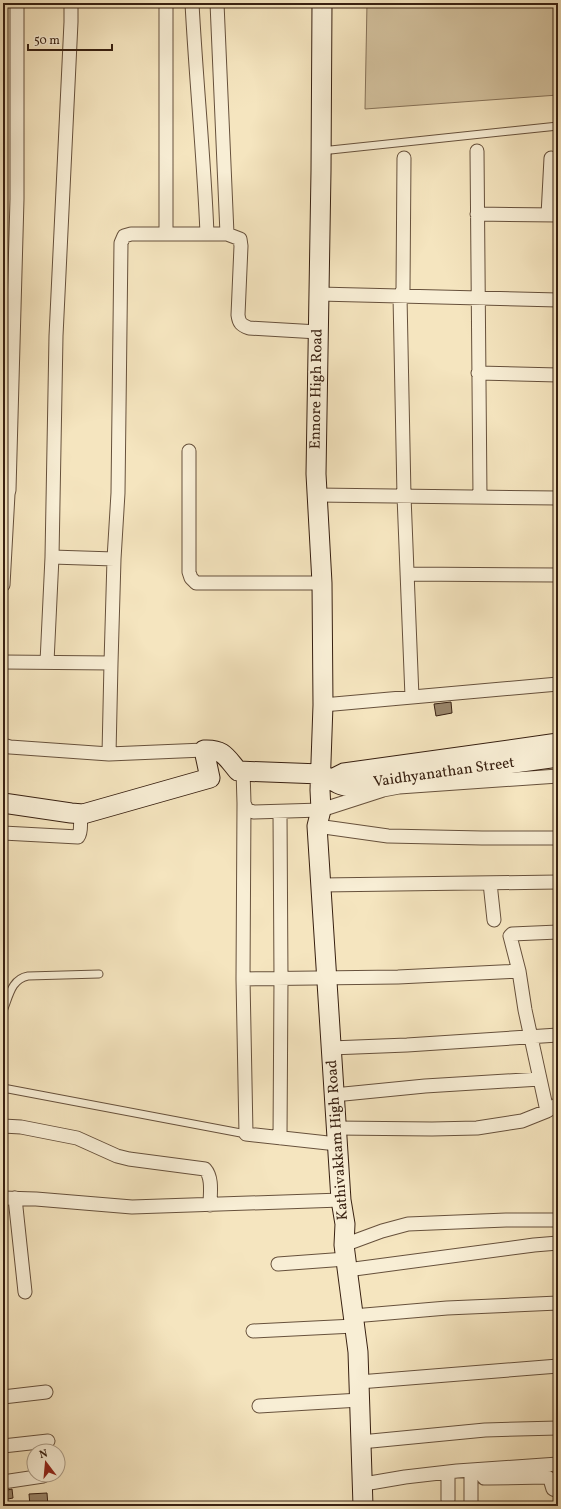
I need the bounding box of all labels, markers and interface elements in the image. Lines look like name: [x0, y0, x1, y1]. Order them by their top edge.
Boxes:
scale bar: [28, 26, 112, 52]
text: 50 m: [34, 33, 60, 49]
street label: Ennore High Road: [305, 329, 329, 449]
street label: Vaidhyanathan Street: [372, 753, 516, 793]
street label: Kathivakkam High Road: [322, 1059, 354, 1221]
north arrow: [26, 1443, 66, 1483]
text: N: [38, 1447, 50, 1463]

